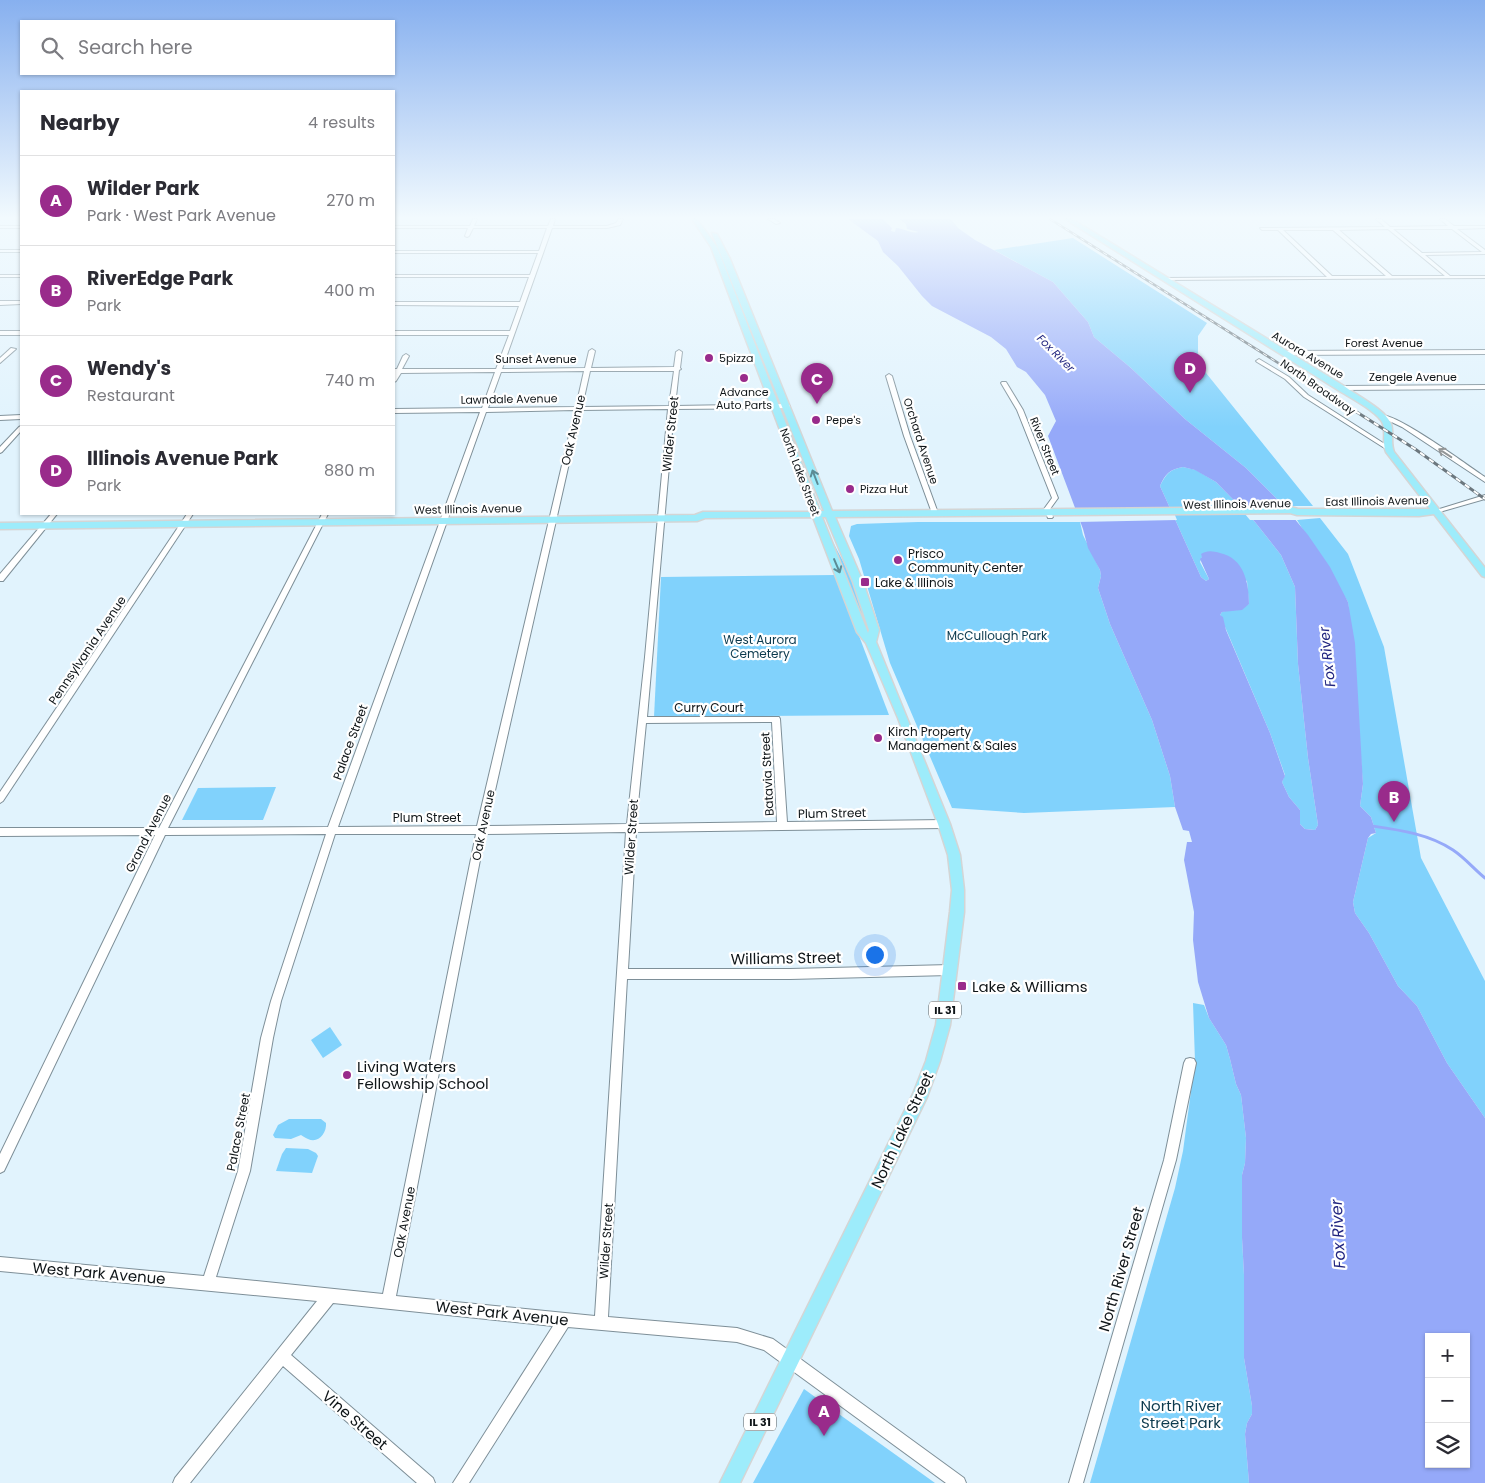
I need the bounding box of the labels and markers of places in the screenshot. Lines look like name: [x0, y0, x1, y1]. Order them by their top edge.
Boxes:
place label: 5pizza: [719, 350, 754, 366]
marker: 5pizza: [703, 352, 715, 364]
pin: D: [1174, 352, 1206, 393]
pin: C: [801, 363, 833, 404]
marker: Advance Auto Parts: [738, 372, 750, 384]
place label: Advance Auto Parts: [716, 384, 772, 413]
place label: Pepe's: [826, 412, 861, 428]
marker: Pepe's: [810, 414, 822, 426]
place label: Pizza Hut: [860, 481, 908, 497]
marker: Pizza Hut: [844, 483, 856, 495]
place label: Prisco Community Center: [908, 545, 1023, 576]
marker: Prisco Community Center: [892, 554, 904, 566]
place label: Lake & Illinois: [875, 574, 954, 591]
marker: Lake & Illinois: [859, 576, 871, 588]
place label: Kirch Property Management & Sales: [888, 723, 1017, 754]
marker: Kirch Property Management & Sales: [872, 732, 884, 744]
pin: B: [1378, 781, 1410, 822]
place label: Lake & Williams: [972, 976, 1088, 997]
marker: Lake & Williams: [956, 980, 968, 992]
place label: Living Waters Fellowship School: [357, 1056, 489, 1094]
marker: Living Waters Fellowship School: [341, 1069, 353, 1081]
pin: A: [808, 1395, 840, 1436]

